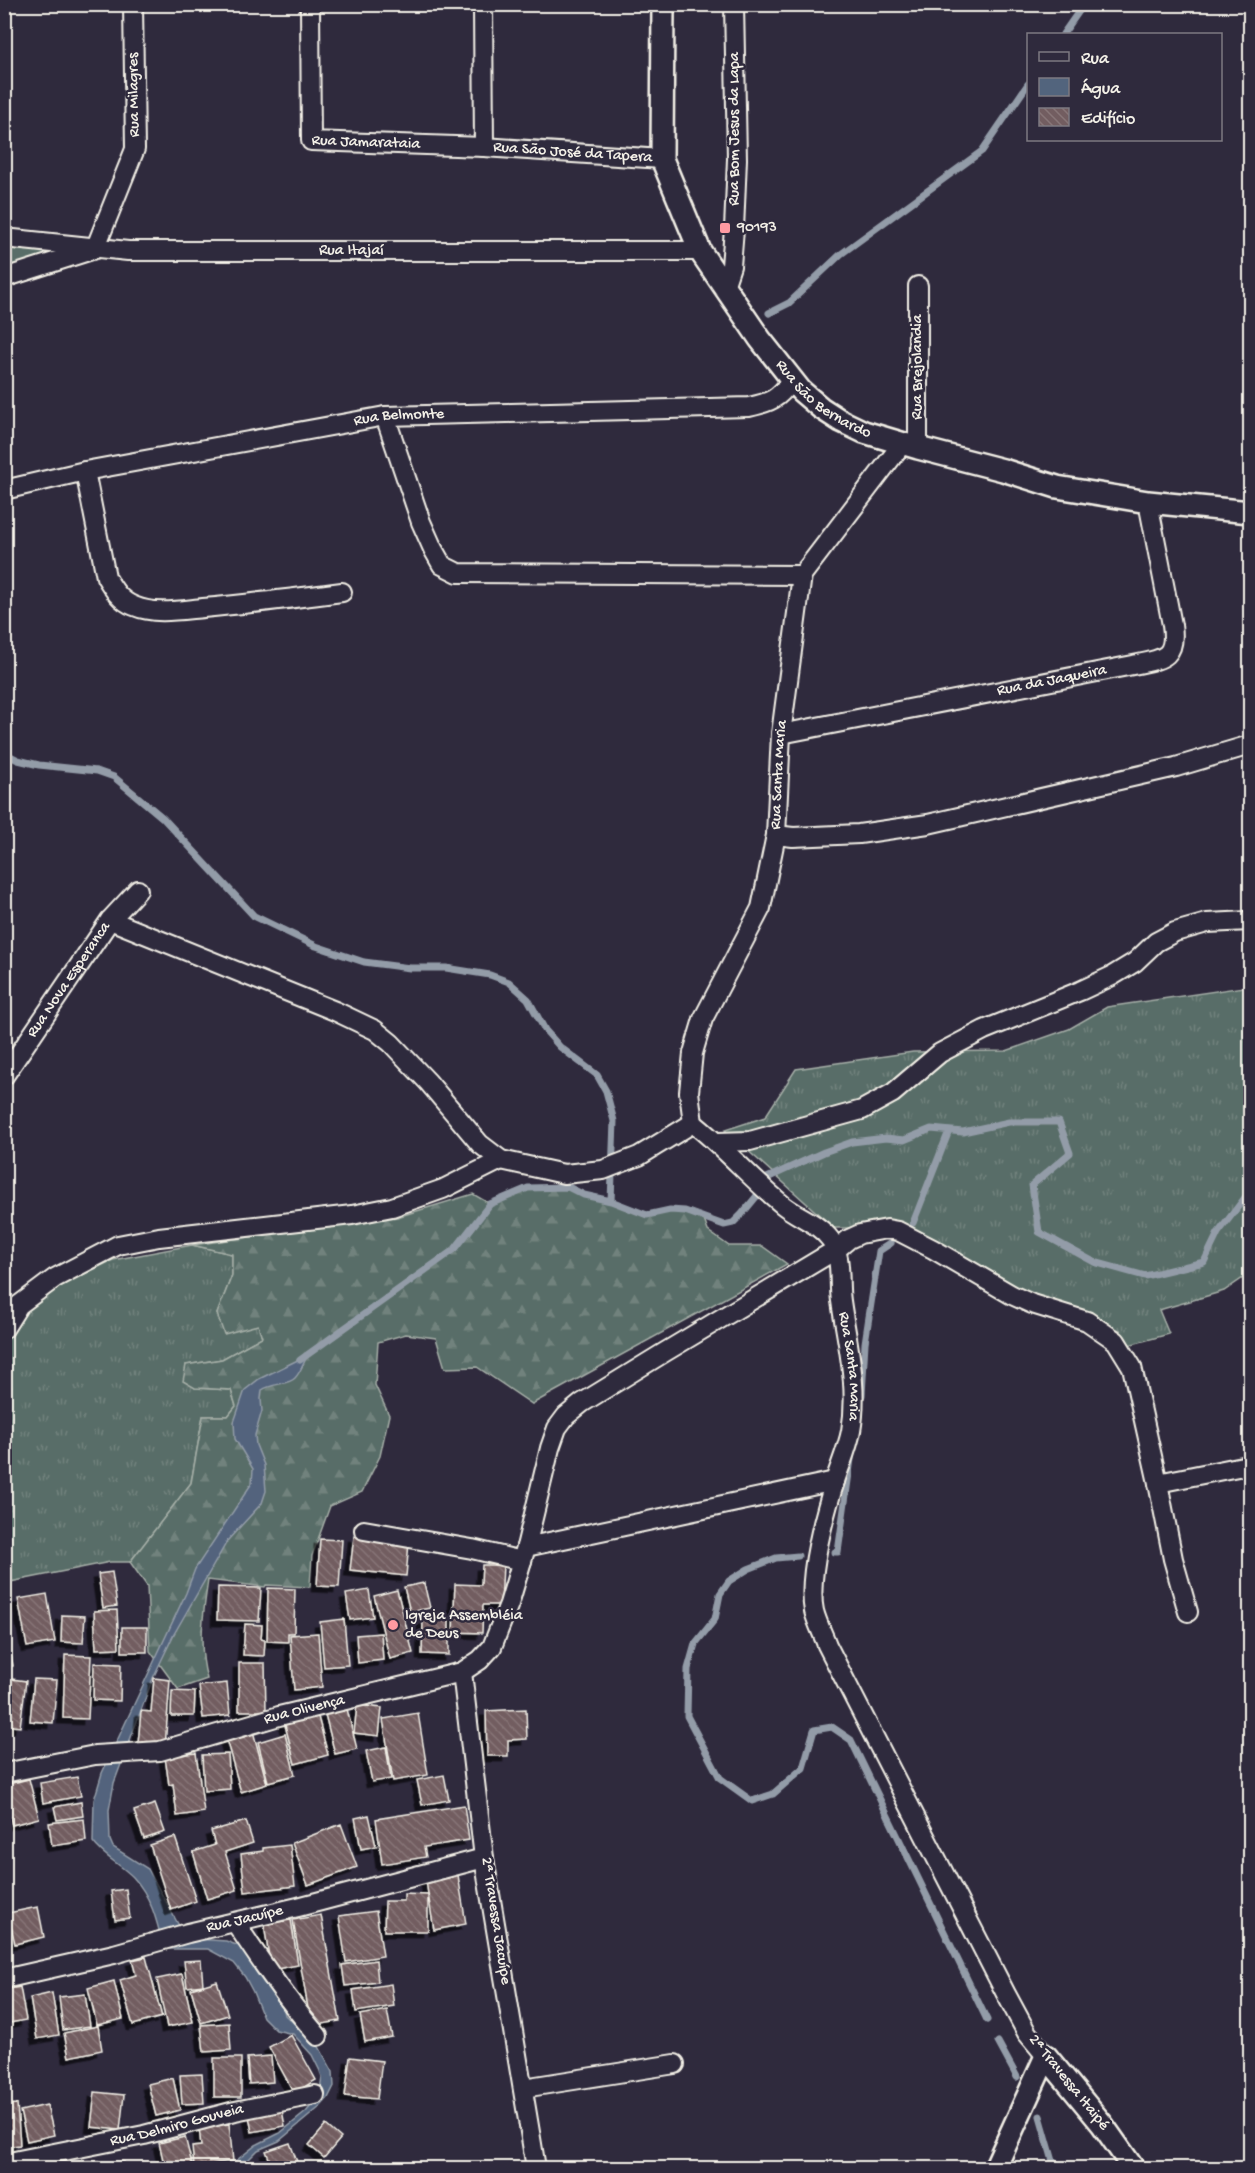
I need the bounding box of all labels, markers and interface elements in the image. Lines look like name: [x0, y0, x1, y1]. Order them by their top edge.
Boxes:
legend: [1027, 33, 1222, 141]
text: Rua: [1081, 49, 1110, 70]
street label: Rua Bom Jesus da Lapa: [726, 51, 745, 206]
street label: Rua Milagres: [125, 52, 145, 137]
text: Água: [1081, 78, 1121, 100]
text: Edifício: [1081, 109, 1135, 130]
street label: Rua Jamarataia: [311, 132, 422, 154]
street label: Rua São José da Tapera: [493, 138, 654, 168]
place label: 90193: [736, 219, 777, 238]
marker: 90193: [718, 221, 732, 235]
street label: Rua Itajaí: [319, 242, 384, 261]
street label: Rua Brejolandia: [909, 313, 928, 420]
street label: Rua São Bernardo: [771, 356, 873, 443]
street label: Rua Belmonte: [352, 405, 445, 431]
street label: Rua da Jaqueira: [995, 661, 1109, 701]
street label: Rua Santa Maria: [767, 718, 792, 830]
street label: Rua Nova Esperanca: [23, 918, 116, 1041]
street label: Rua Santa Maria: [833, 1310, 863, 1423]
place label: Igreja Assembléia de Deus: [405, 1607, 524, 1644]
marker: Igreja Assembléia de Deus: [386, 1618, 400, 1632]
street label: Rua Olivença: [262, 1691, 348, 1729]
street label: 2ª Travessa Jacuípe: [476, 1856, 515, 1987]
street label: Rua Jacuípe: [204, 1901, 286, 1938]
street label: 2ª Travessa Itaipé: [1024, 2031, 1113, 2135]
street label: Rua Delmiro Gouveia: [109, 2100, 246, 2151]

